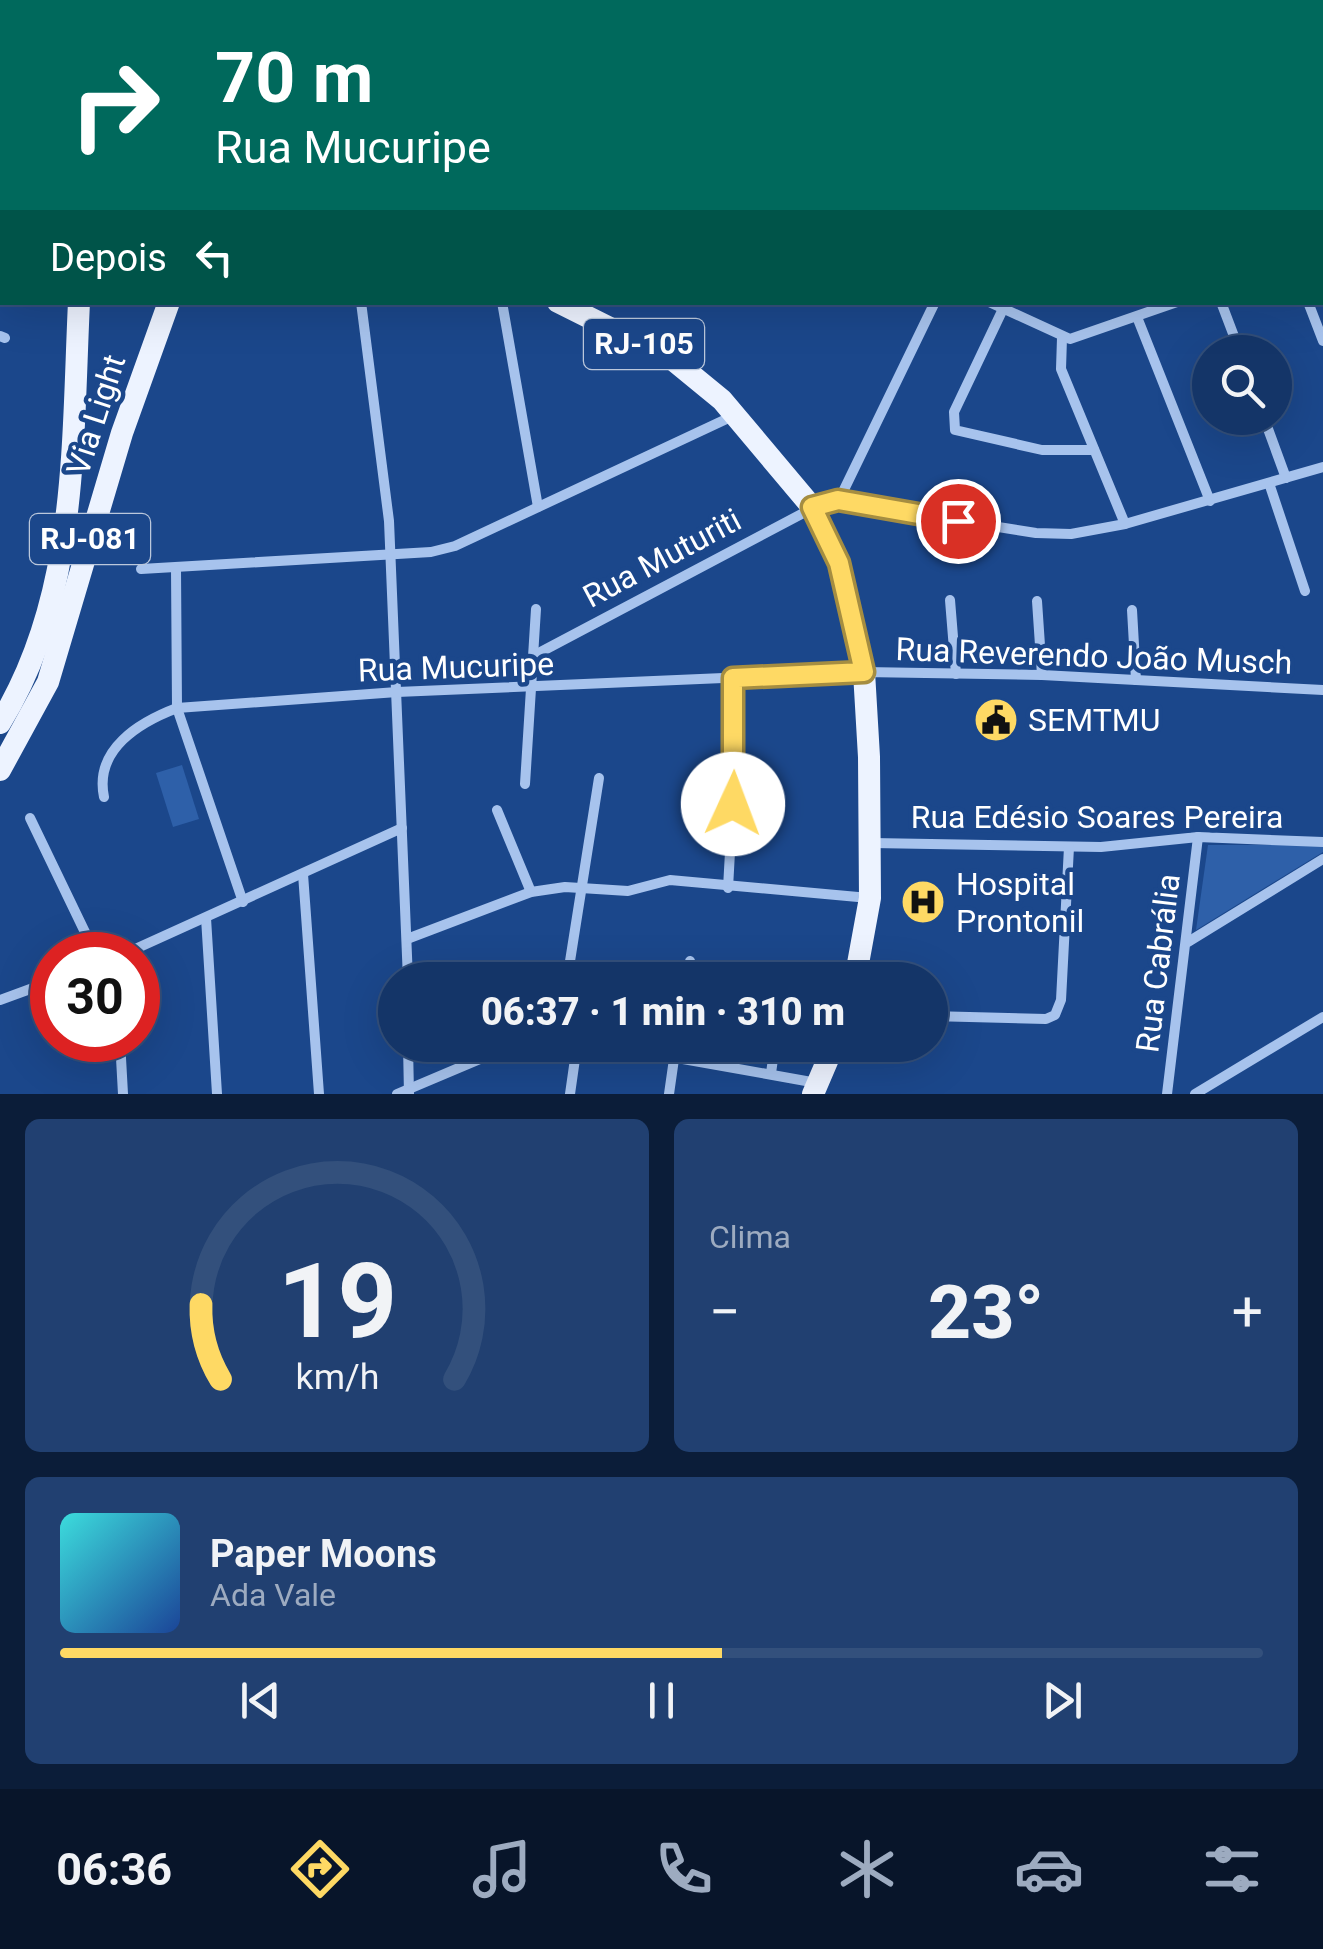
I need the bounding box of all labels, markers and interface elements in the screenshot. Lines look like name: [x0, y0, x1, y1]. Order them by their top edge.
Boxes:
text: 70 m: [215, 37, 373, 119]
icon: right: [50, 40, 180, 170]
text: Rua Mucuripe: [215, 121, 491, 174]
icon: left: [187, 230, 242, 285]
text: Depois: [50, 236, 167, 280]
road number: RJ-105: [584, 319, 704, 369]
map controls: [1192, 335, 1292, 435]
button: search: [1192, 335, 1292, 435]
street label: Via Light: [59, 350, 133, 480]
pin: [916, 479, 1001, 564]
icon: arrive: [931, 494, 986, 549]
street label: Rua Muturiti: [577, 501, 747, 615]
road number: RJ-081: [30, 514, 150, 564]
street label: Rua Reverendo João Musch: [895, 630, 1293, 682]
street label: Rua Mucuripe: [357, 645, 555, 689]
public building icon: SEMTMU: [973, 697, 1019, 743]
place label: SEMTMU: [1028, 701, 1160, 739]
position arrow: [681, 752, 785, 856]
street label: Rua Edésio Soares Pereira: [911, 798, 1283, 836]
place label: Hospital Prontonil: [956, 865, 1084, 940]
street label: Rua Cabrália: [1128, 872, 1188, 1054]
hospital icon: Hospital Prontonil: [900, 879, 946, 925]
speed limit sign: 30: [30, 932, 160, 1062]
text: 06:37 · 1 min · 310 m: [481, 990, 845, 1034]
text: Clima: [709, 1218, 791, 1256]
text: 19: [277, 1241, 397, 1362]
text: 23°: [928, 1268, 1044, 1356]
text: −: [709, 1280, 740, 1344]
text: +: [1232, 1280, 1263, 1344]
text: km/h: [295, 1356, 379, 1398]
text: Paper Moons: [210, 1532, 437, 1576]
text: Ada Vale: [210, 1576, 336, 1614]
icon: previous: [233, 1673, 288, 1728]
icon: pause: [634, 1673, 689, 1728]
icon: next: [1035, 1673, 1090, 1728]
icon: directions: [285, 1834, 355, 1904]
icon: music: [467, 1834, 537, 1904]
icon: phone: [649, 1834, 719, 1904]
icon: climate: [832, 1834, 902, 1904]
icon: car: [1014, 1834, 1084, 1904]
icon: filters: [1197, 1834, 1267, 1904]
text: 06:36: [56, 1843, 172, 1896]

